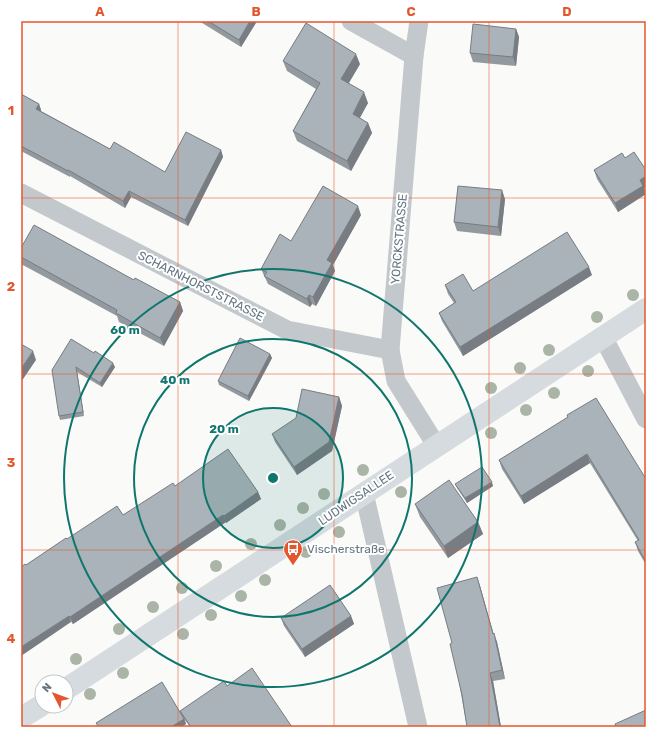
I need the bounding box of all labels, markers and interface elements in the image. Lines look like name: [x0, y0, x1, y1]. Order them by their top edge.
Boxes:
text: A: [95, 4, 105, 19]
text: B: [251, 4, 261, 19]
text: C: [406, 4, 416, 19]
text: D: [562, 4, 572, 19]
text: 1: [8, 103, 14, 118]
street label: YORCKSTRASSE: [388, 193, 410, 285]
street label: SCHARNHORSTSTRASSE: [136, 248, 266, 324]
text: 2: [7, 279, 15, 294]
text: 60 m: [110, 323, 140, 337]
text: 40 m: [160, 373, 190, 387]
text: 20 m: [209, 422, 239, 436]
text: 3: [7, 455, 16, 470]
street label: LUDWIGSALLEE: [316, 468, 396, 528]
centre of rings: [266, 471, 280, 485]
bus stop icon: Vischerstraße: [282, 538, 304, 566]
place label: Vischerstraße: [307, 542, 385, 556]
text: 4: [7, 631, 16, 646]
north arrow: [34, 674, 74, 714]
text: N: [39, 680, 54, 695]

